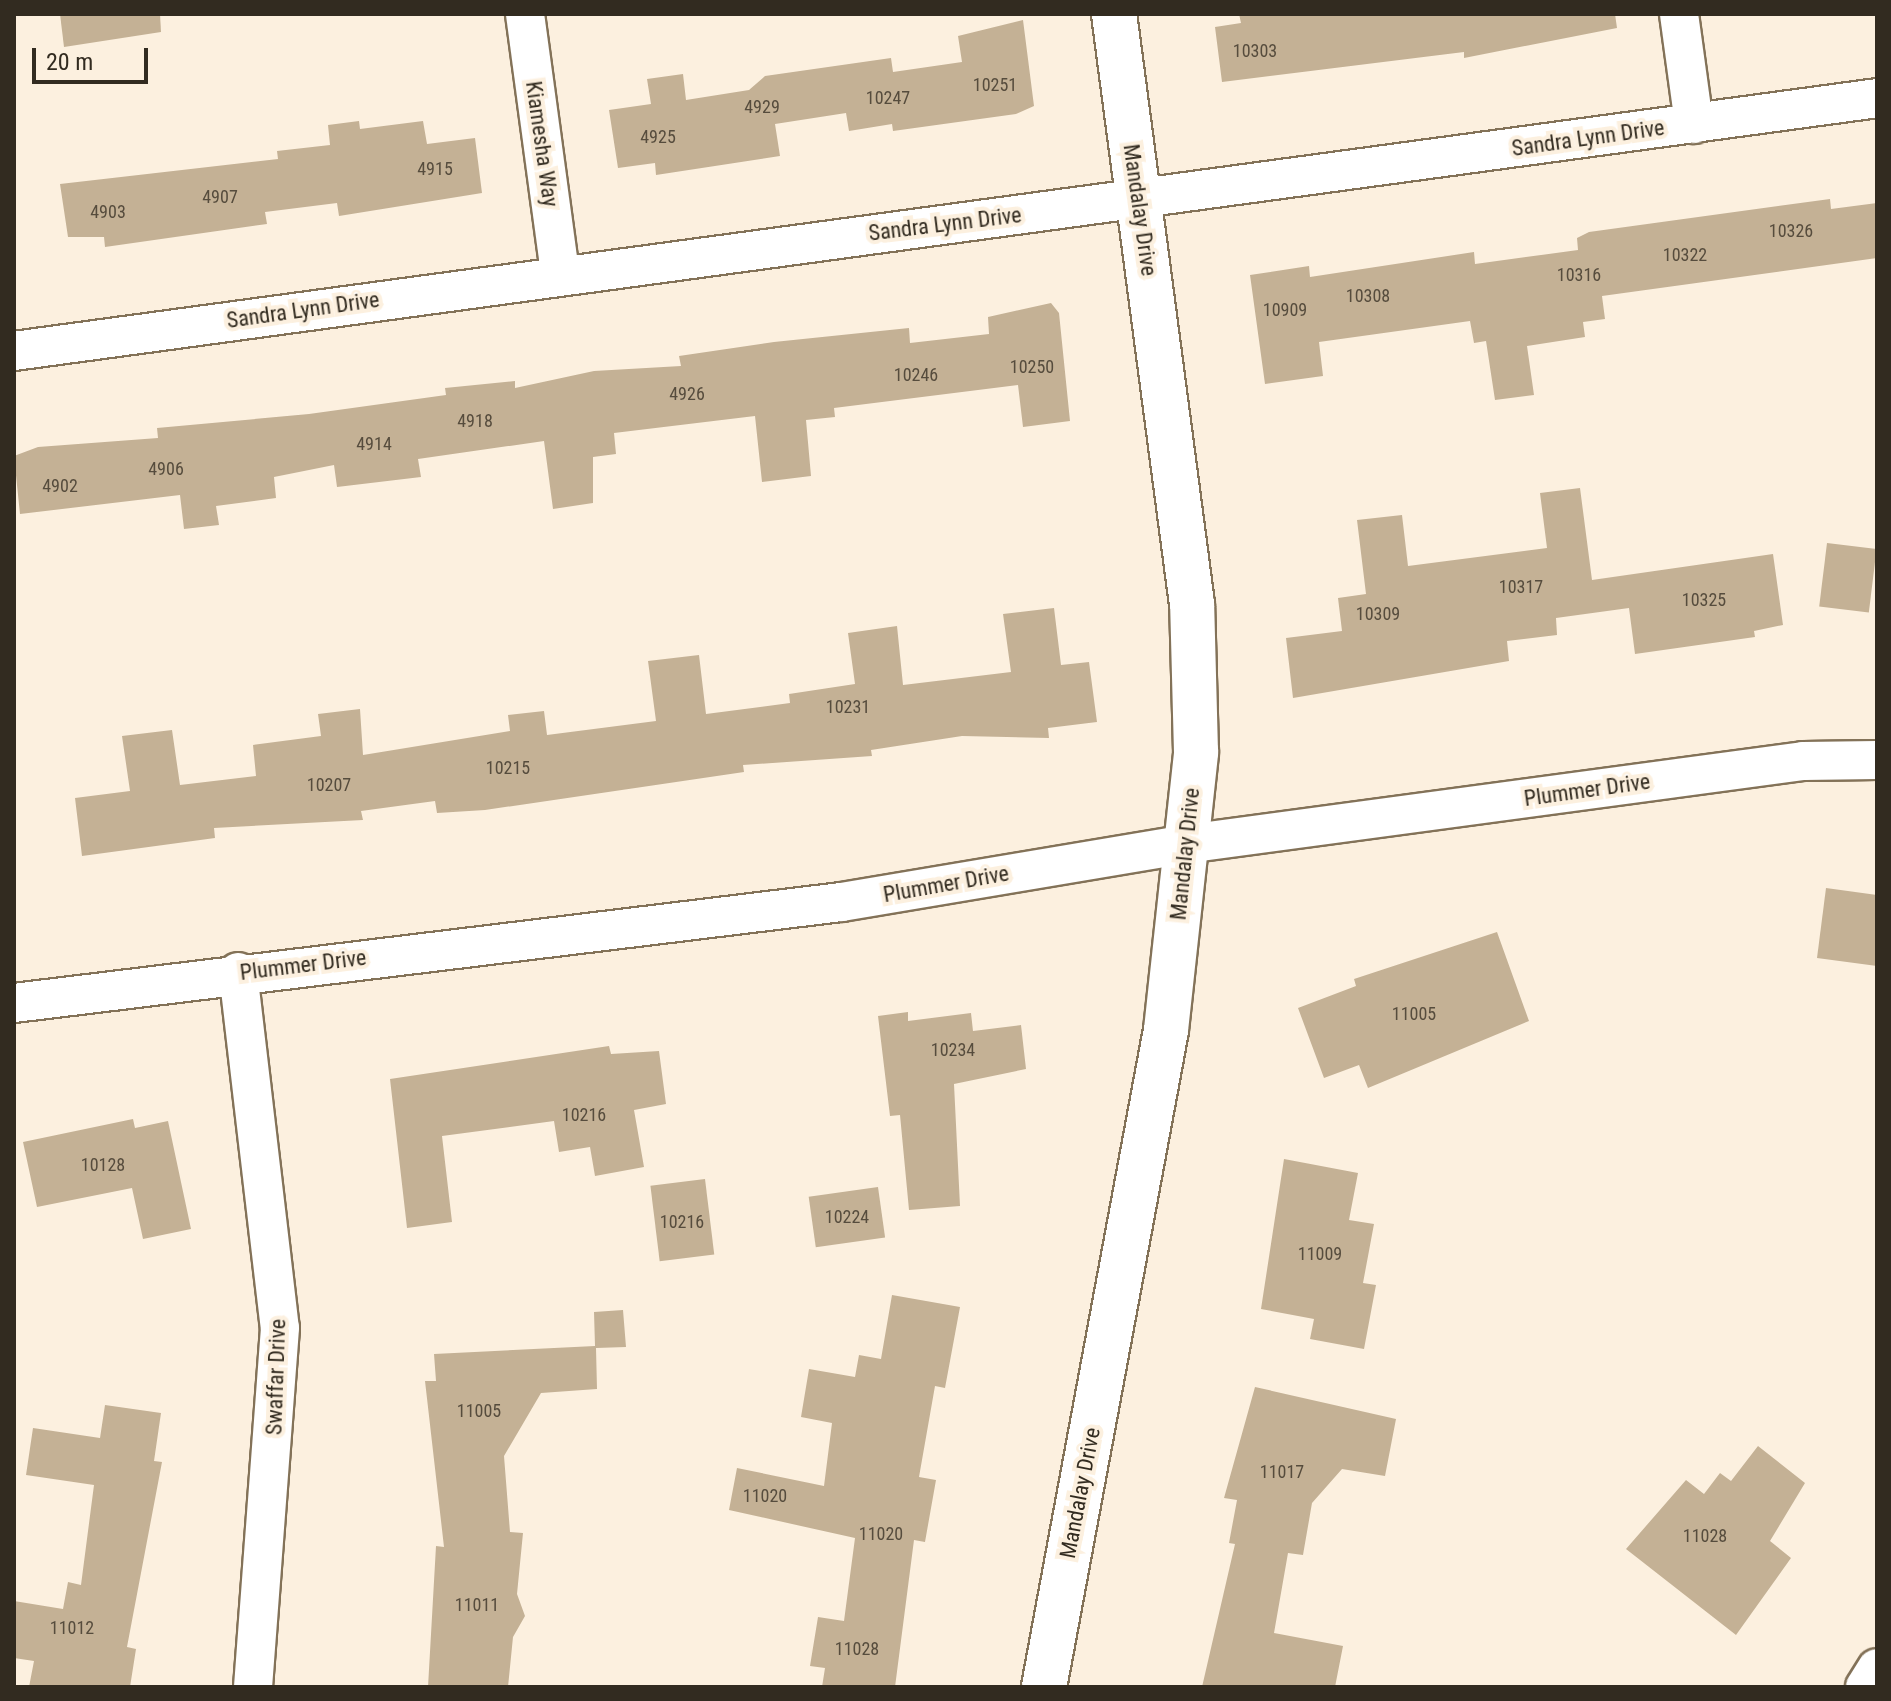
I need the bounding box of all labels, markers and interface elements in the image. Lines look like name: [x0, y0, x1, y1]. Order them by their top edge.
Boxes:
scale bar: [36, 32, 152, 82]
house number: 10303: [1233, 40, 1277, 62]
text: 20 m: [46, 48, 93, 76]
house number: 10251: [973, 74, 1017, 96]
street label: Kiamesha Way: [520, 79, 564, 209]
house number: 10247: [866, 87, 910, 109]
house number: 4929: [744, 96, 780, 118]
street label: Sandra Lynn Drive: [1510, 114, 1666, 162]
house number: 4925: [640, 126, 676, 148]
street label: Mandalay Drive: [1118, 142, 1162, 278]
house number: 4915: [417, 158, 453, 180]
house number: 4907: [202, 186, 238, 208]
house number: 4903: [90, 201, 126, 223]
street label: Sandra Lynn Drive: [867, 202, 1023, 246]
house number: 10326: [1769, 220, 1813, 242]
house number: 10322: [1663, 244, 1707, 266]
house number: 10316: [1557, 264, 1601, 286]
house number: 10308: [1346, 285, 1390, 307]
street label: Sandra Lynn Drive: [225, 286, 381, 334]
house number: 10909: [1263, 299, 1307, 321]
house number: 10250: [1010, 356, 1054, 378]
house number: 10246: [894, 364, 938, 386]
house number: 4926: [669, 383, 705, 405]
house number: 4918: [457, 410, 493, 432]
house number: 4914: [356, 433, 392, 455]
house number: 4906: [148, 458, 184, 480]
house number: 4902: [42, 475, 78, 497]
house number: 10317: [1499, 576, 1543, 598]
house number: 10325: [1682, 589, 1726, 611]
house number: 10309: [1356, 603, 1400, 625]
house number: 10231: [826, 696, 870, 718]
house number: 10215: [486, 757, 530, 779]
street label: Plummer Drive: [1522, 768, 1652, 812]
house number: 10207: [307, 774, 351, 796]
street label: Mandalay Drive: [1165, 787, 1205, 921]
street label: Plummer Drive: [881, 860, 1011, 908]
street label: Plummer Drive: [238, 944, 368, 986]
house number: 11005: [1392, 1003, 1436, 1025]
house number: 10234: [931, 1039, 975, 1061]
house number: 10216: [562, 1104, 606, 1126]
house number: 10128: [81, 1154, 125, 1176]
house number: 10224: [825, 1206, 869, 1228]
house number: 10216: [660, 1211, 704, 1233]
house number: 11009: [1298, 1243, 1342, 1265]
street label: Swaffar Drive: [261, 1318, 291, 1436]
house number: 11005: [457, 1400, 501, 1422]
street label: Mandalay Drive: [1054, 1425, 1106, 1561]
house number: 11017: [1260, 1461, 1304, 1483]
house number: 11020: [743, 1485, 787, 1507]
house number: 11020: [859, 1523, 903, 1545]
house number: 11028: [1683, 1525, 1727, 1547]
house number: 11011: [455, 1594, 499, 1616]
house number: 11012: [50, 1617, 94, 1639]
house number: 11028: [835, 1638, 879, 1660]

